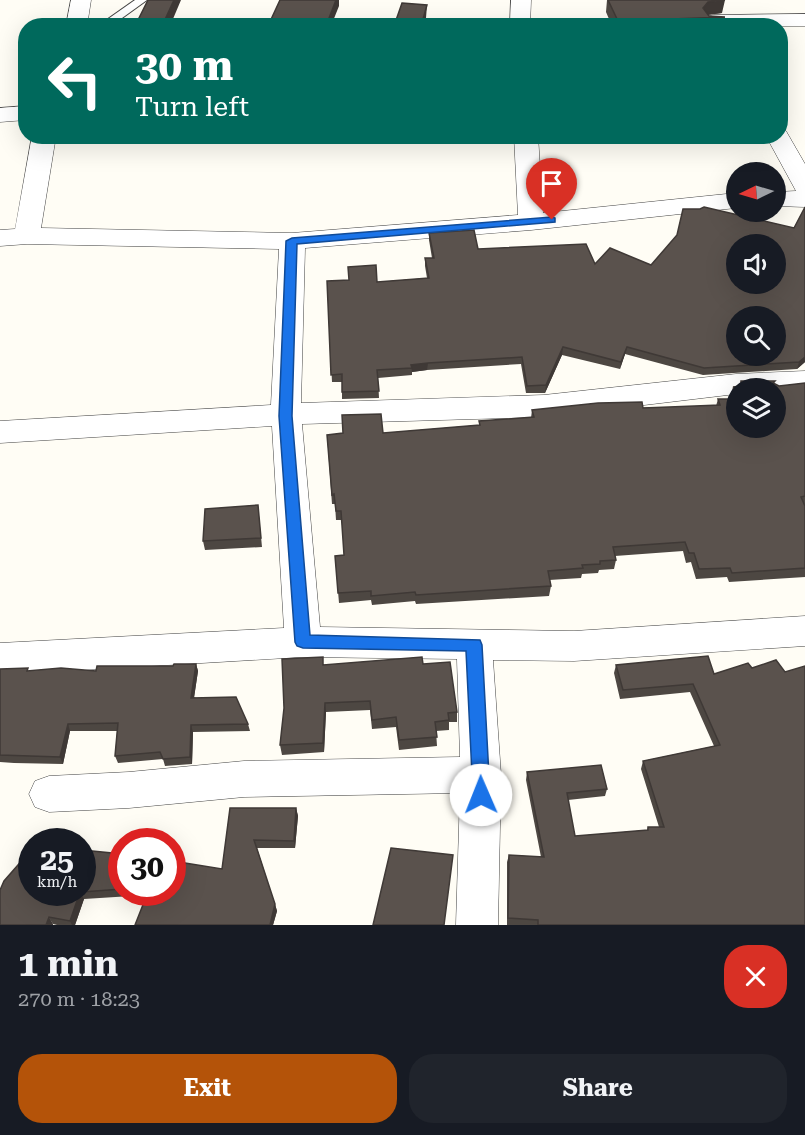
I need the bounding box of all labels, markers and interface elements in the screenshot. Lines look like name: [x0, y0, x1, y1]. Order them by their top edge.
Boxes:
text: 30 m: [135, 41, 233, 90]
icon: left: [36, 42, 114, 120]
text: Turn left: [135, 91, 249, 123]
pin: [526, 158, 577, 220]
north arrow: [726, 162, 786, 222]
map controls: [726, 162, 786, 438]
icon: arrive: [535, 167, 568, 200]
button: sound: [726, 234, 786, 294]
button: search: [726, 306, 786, 366]
button: layers: [726, 378, 786, 438]
position arrow: [449, 763, 513, 827]
speed limit sign: 30: [108, 828, 186, 906]
text: 25: [40, 842, 74, 877]
text: km/h: [37, 873, 77, 891]
text: 1 min: [18, 943, 118, 985]
button: close: [724, 945, 787, 1008]
text: 270 m · 18:23: [18, 987, 140, 1011]
button: Exit: [18, 1054, 397, 1123]
button: Share: [409, 1054, 787, 1123]

